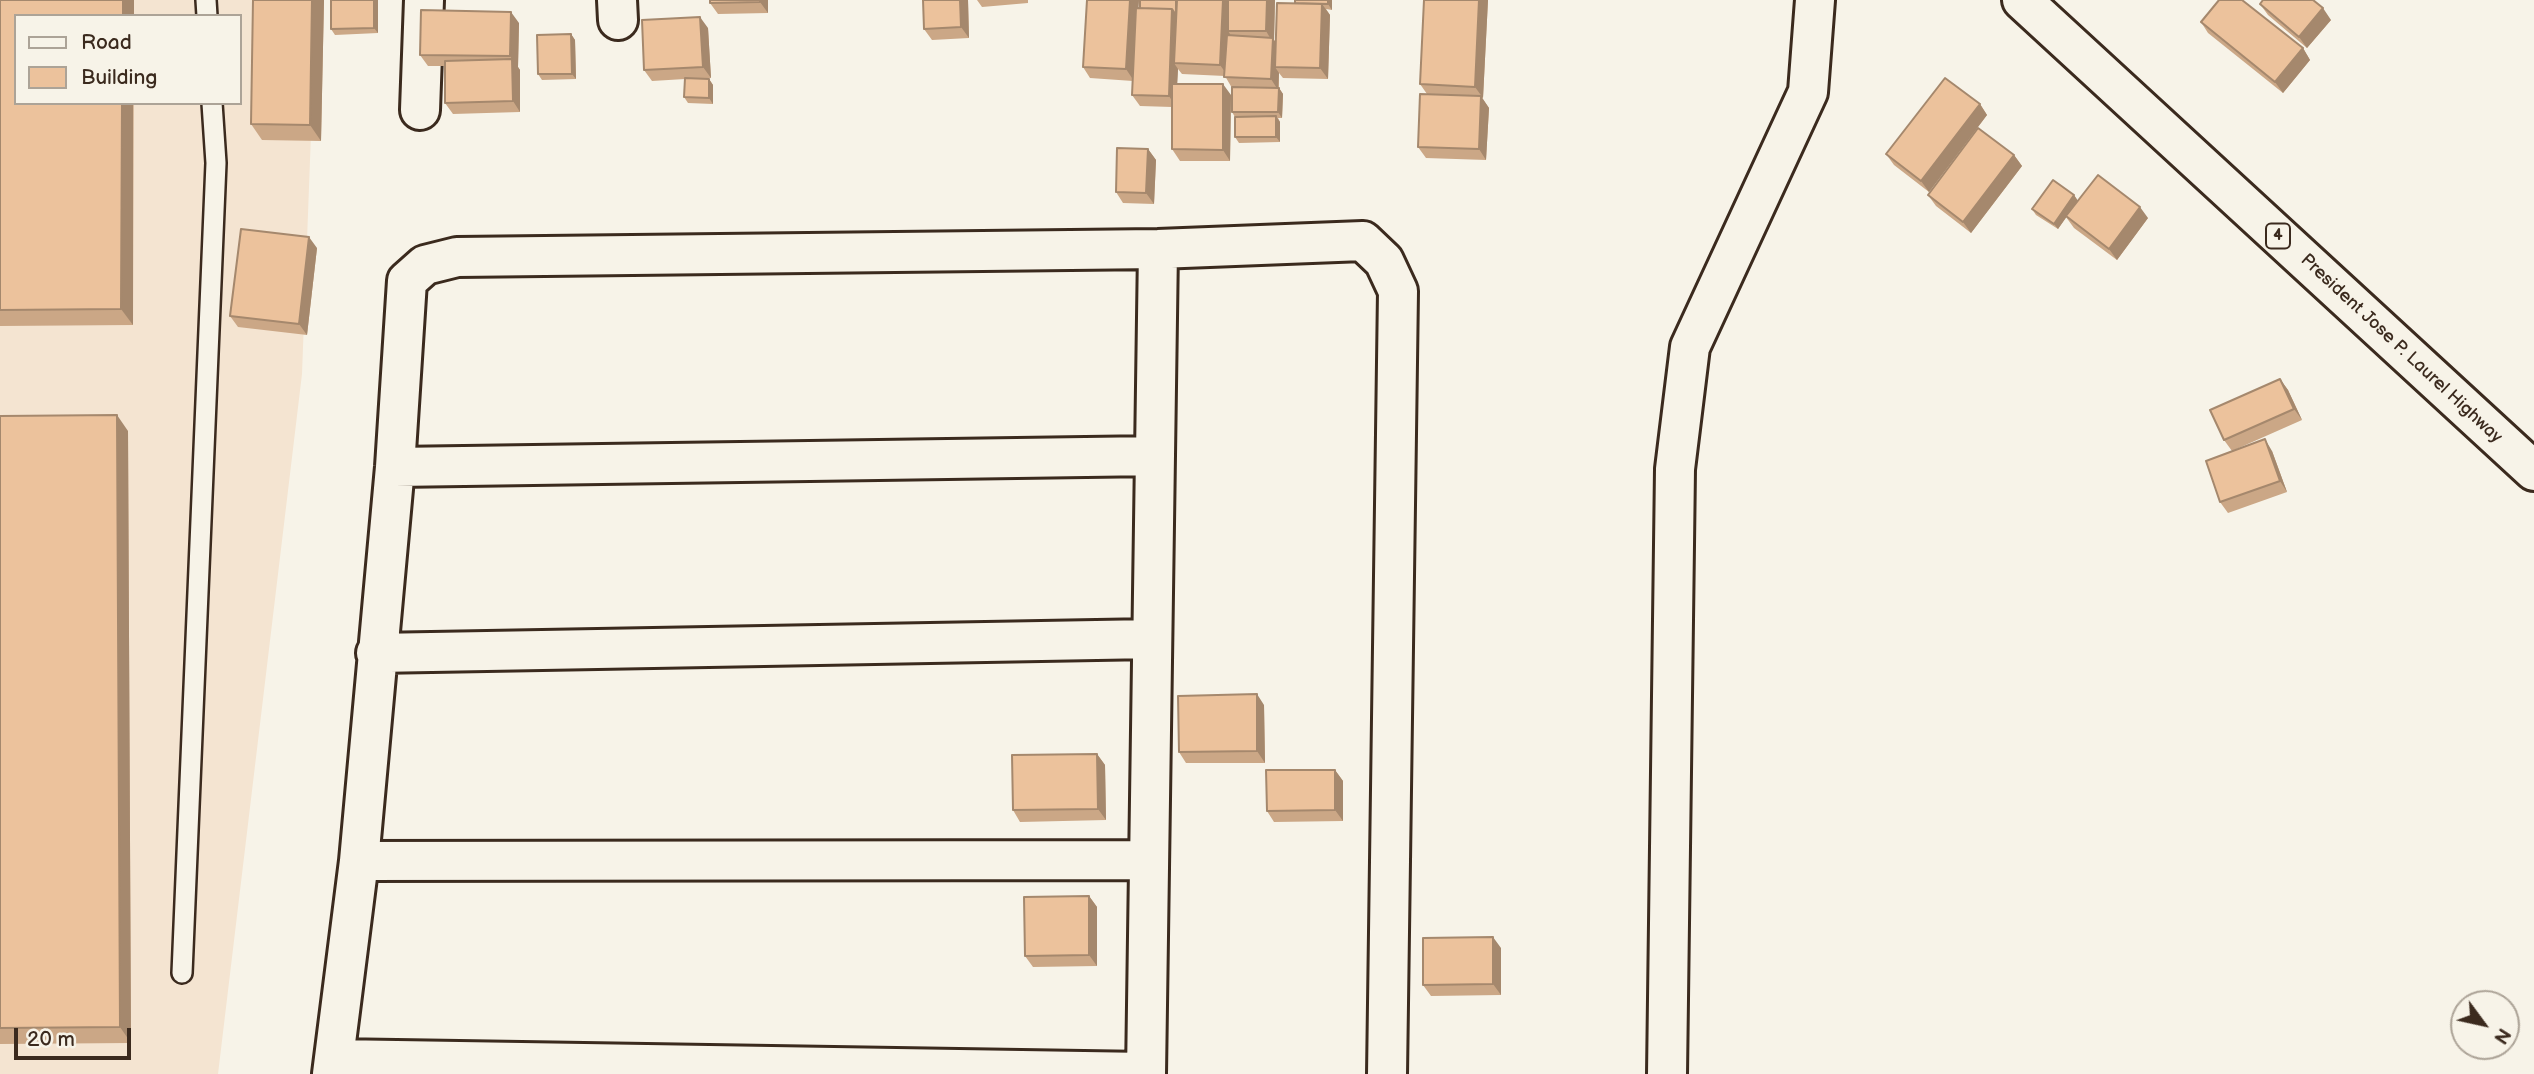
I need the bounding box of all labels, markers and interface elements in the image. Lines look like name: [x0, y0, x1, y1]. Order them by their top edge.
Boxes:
legend: [14, 14, 242, 105]
text: Road: [81, 30, 132, 55]
text: Building: [81, 65, 157, 90]
road number: 4: [2266, 224, 2290, 248]
street label: President Jose P. Laurel Highway: [2296, 250, 2506, 448]
north arrow: [2450, 990, 2520, 1060]
scale bar: [18, 1014, 135, 1058]
text: N: [2488, 1023, 2515, 1048]
text: 20 m: [27, 1027, 75, 1052]

